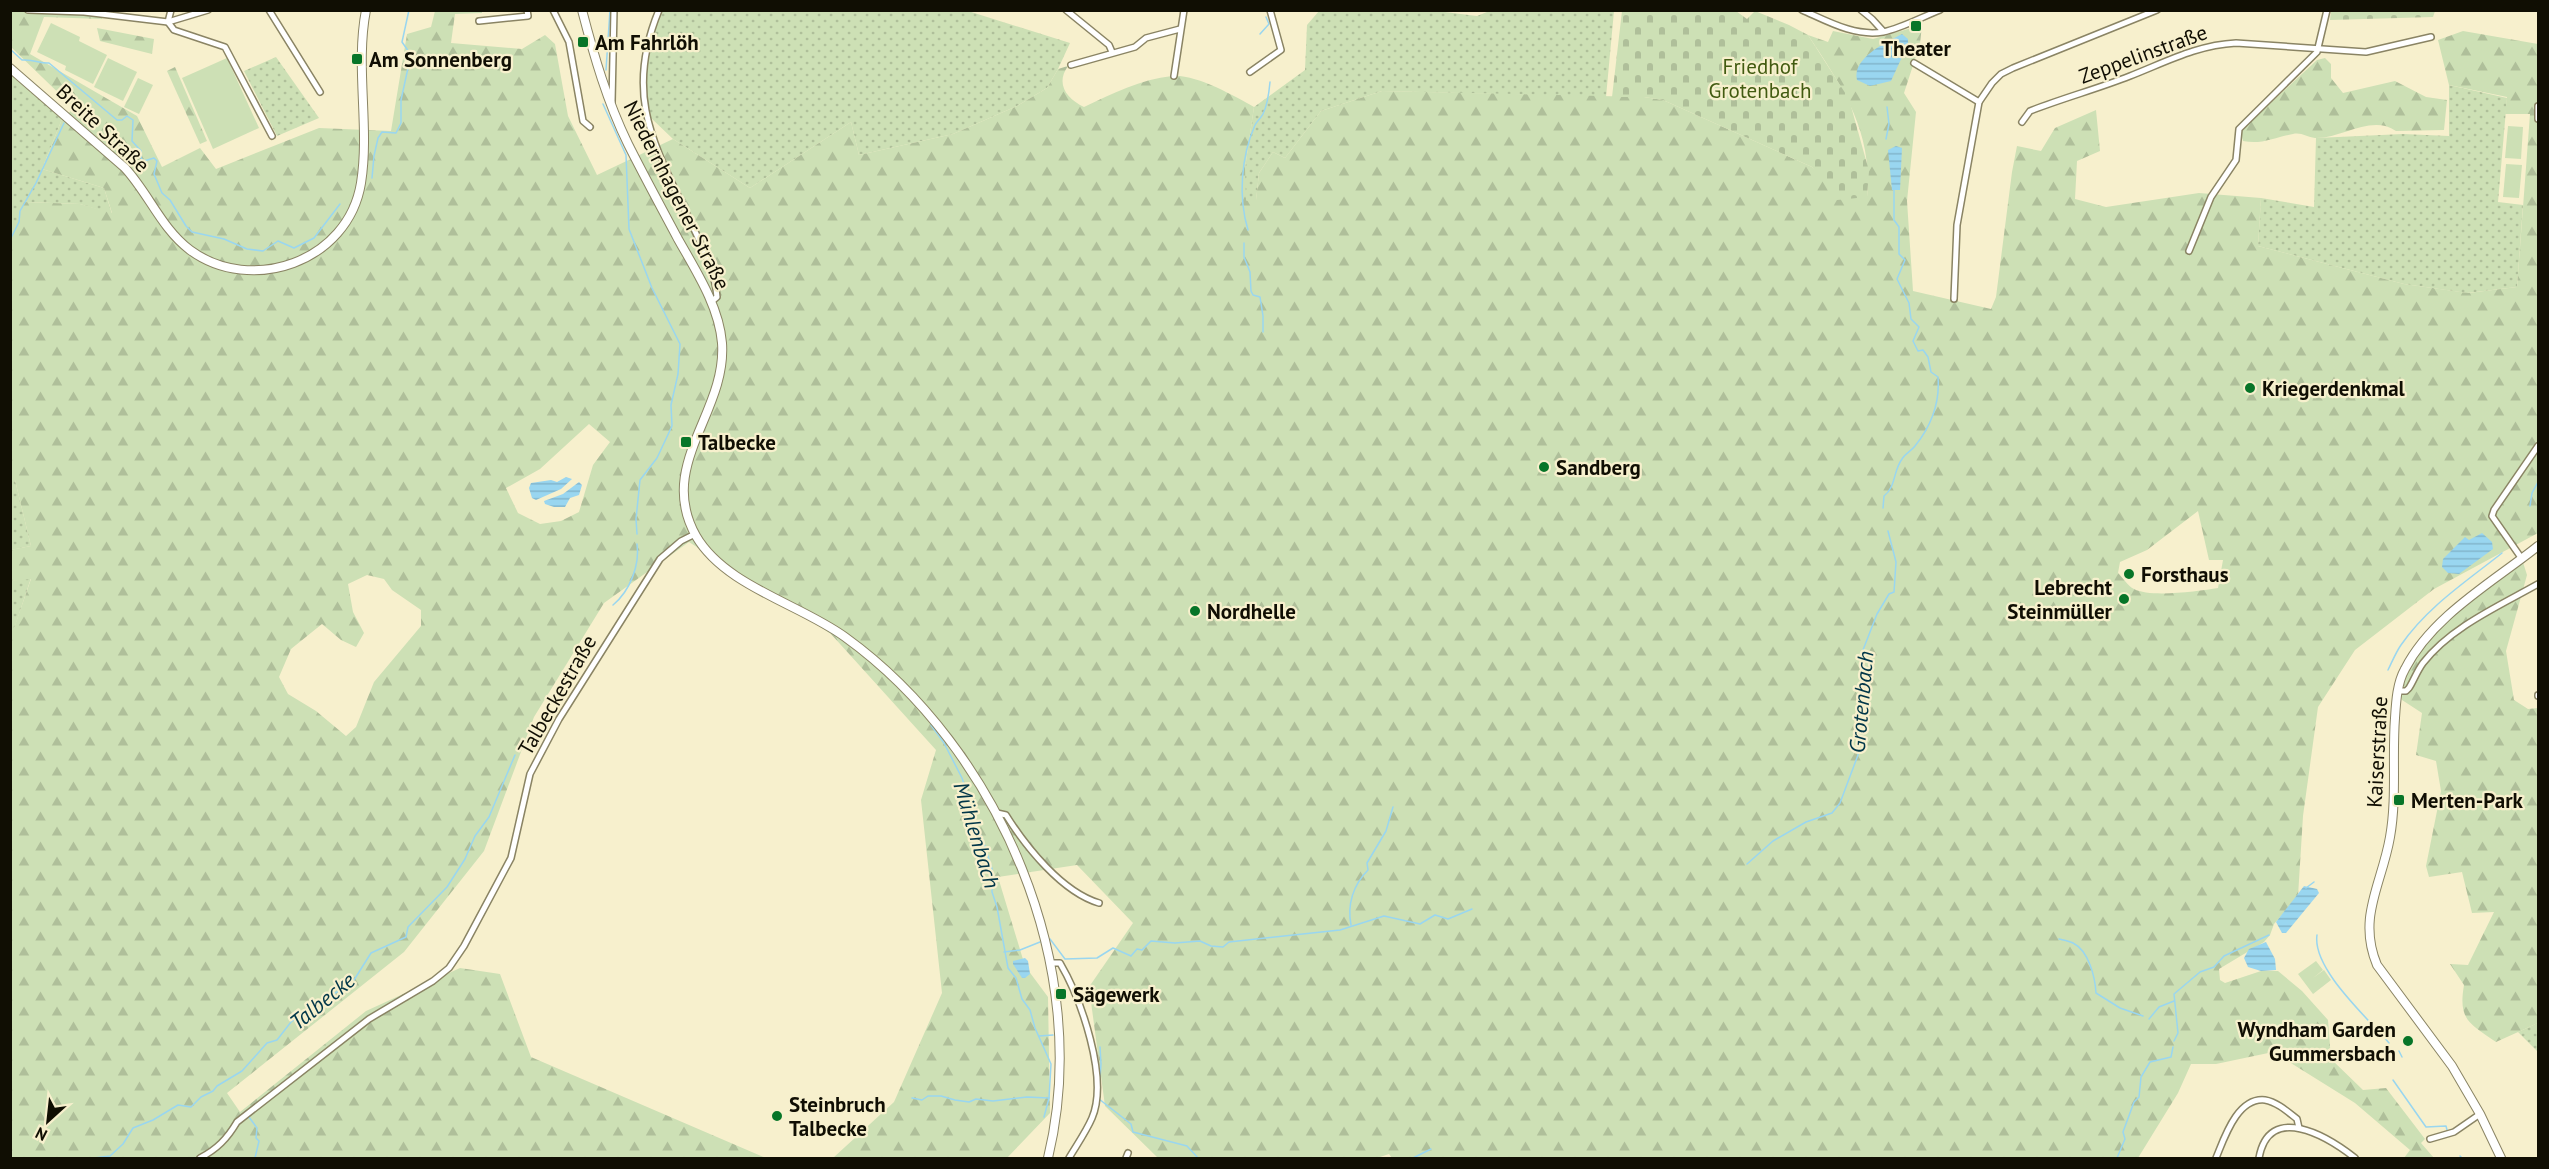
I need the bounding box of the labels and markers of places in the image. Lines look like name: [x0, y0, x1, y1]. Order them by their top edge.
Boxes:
marker: Theater: [1909, 19, 1923, 33]
place label: Am Fahrlöh: [595, 29, 699, 56]
marker: Am Fahrlöh: [576, 35, 590, 49]
place label: Theater: [1881, 35, 1951, 62]
place label: Am Sonnenberg: [369, 46, 512, 73]
marker: Am Sonnenberg: [350, 52, 364, 66]
place label: Kriegerdenkmal: [2262, 375, 2406, 402]
marker: Kriegerdenkmal: [2243, 381, 2257, 395]
place label: Talbecke: [698, 429, 776, 456]
marker: Talbecke: [679, 435, 693, 449]
place label: Sandberg: [1556, 454, 1641, 481]
marker: Sandberg: [1537, 460, 1551, 474]
place label: Forsthaus: [2141, 561, 2229, 588]
marker: Forsthaus: [2122, 567, 2136, 581]
place label: Lebrecht Steinmüller: [2007, 574, 2113, 625]
marker: Lebrecht Steinmüller: [2117, 592, 2131, 606]
place label: Nordhelle: [1207, 598, 1296, 625]
marker: Nordhelle: [1188, 604, 1202, 618]
place label: Merten-Park: [2411, 787, 2524, 814]
marker: Merten-Park: [2392, 793, 2406, 807]
place label: Sägewerk: [1073, 981, 1160, 1008]
marker: Sägewerk: [1054, 987, 1068, 1001]
place label: Wyndham Garden Gummersbach: [2237, 1016, 2396, 1067]
marker: Wyndham Garden Gummersbach: [2401, 1034, 2415, 1048]
place label: Steinbruch Talbecke: [789, 1091, 886, 1142]
marker: Steinbruch Talbecke: [770, 1109, 784, 1123]

